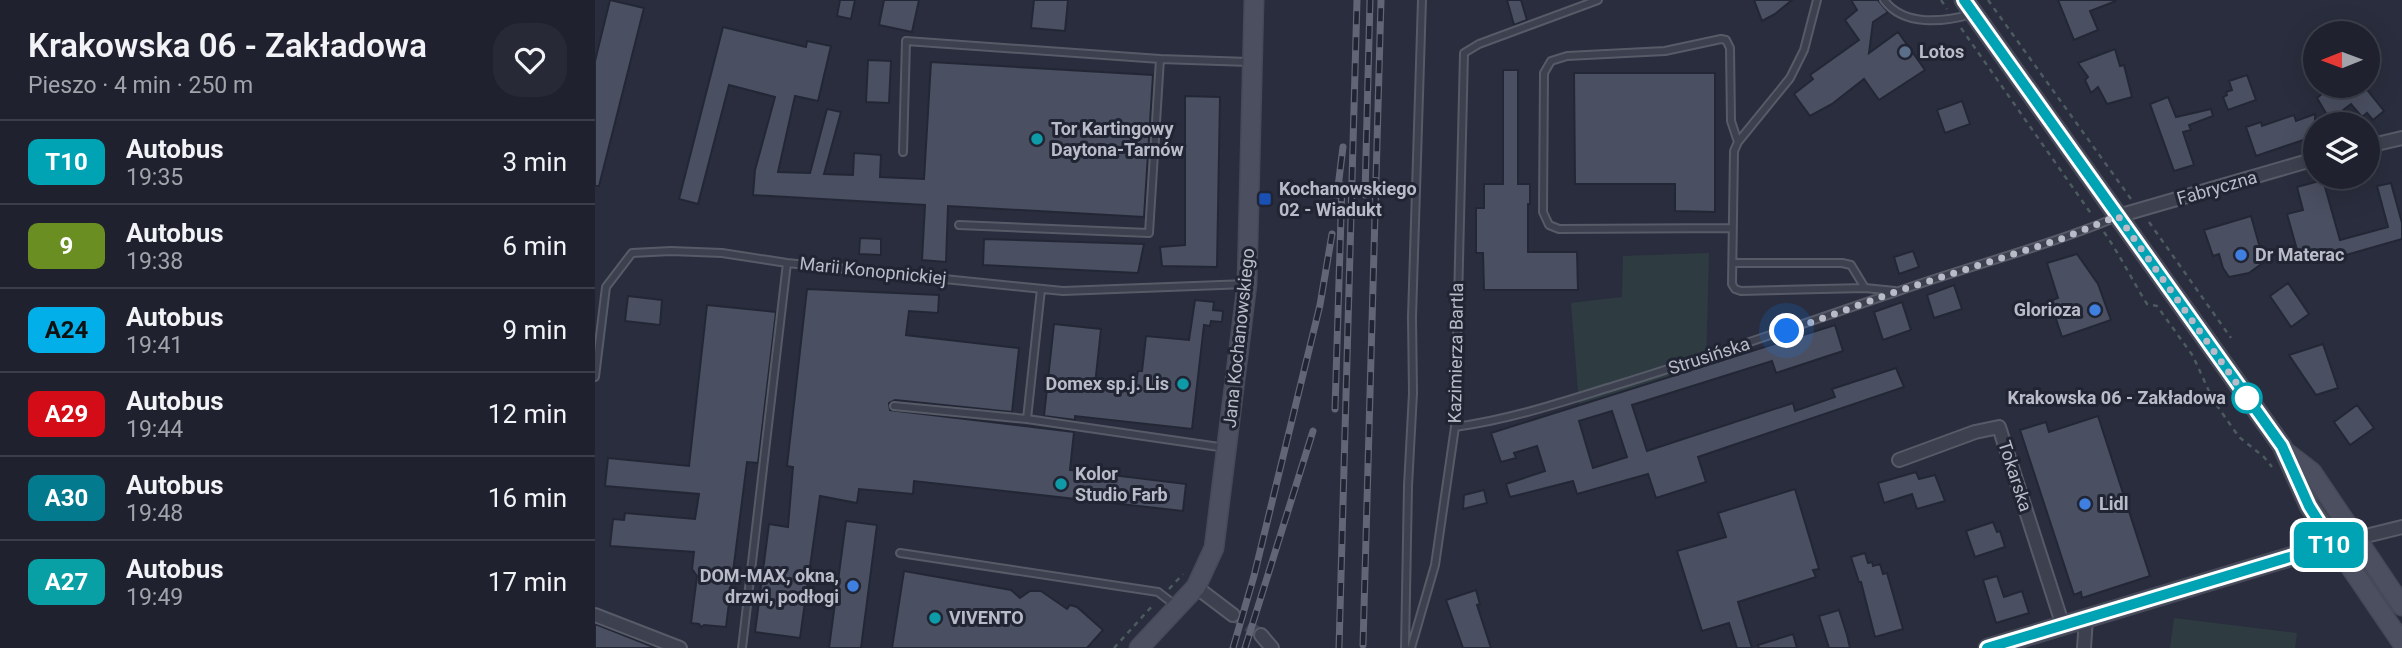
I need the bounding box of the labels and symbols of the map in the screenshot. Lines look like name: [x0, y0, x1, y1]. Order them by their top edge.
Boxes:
north arrow: [2303, 21, 2380, 98]
place label: Lotos: [1919, 41, 1964, 62]
marker: Lotos: [1897, 44, 1913, 60]
place label: Tor Kartingowy Daytona-Tarnów: [1051, 118, 1184, 160]
marker: Tor Kartingowy Daytona-Tarnów: [1029, 131, 1045, 147]
street label: Fabryczna: [2174, 166, 2259, 209]
place label: Kochanowskiego 02 - Wiadukt: [1279, 178, 1417, 220]
marker: Kochanowskiego 02 - Wiadukt: [1257, 191, 1273, 207]
place label: Dr Materac: [2255, 244, 2344, 265]
street label: Jana Kochanowskiego: [1219, 247, 1258, 429]
marker: Dr Materac: [2233, 247, 2249, 263]
street label: Marii Konopnickiej: [799, 252, 948, 289]
street label: Kazimierza Bartla: [1444, 282, 1467, 424]
place label: Glorioza: [2014, 299, 2081, 320]
marker: Glorioza: [2087, 302, 2103, 318]
your location: [1769, 313, 1804, 348]
street label: Strusińska: [1665, 332, 1752, 379]
place label: Domex sp.j. Lis: [1045, 373, 1169, 394]
marker: Domex sp.j. Lis: [1175, 376, 1191, 392]
marker: Krakowska 06 - Zakładowa: [2232, 383, 2262, 413]
place label: Krakowska 06 - Zakładowa: [2007, 387, 2226, 408]
street label: Tokarska: [1994, 438, 2037, 514]
place label: Kolor Studio Farb: [1075, 463, 1168, 505]
marker: Kolor Studio Farb: [1053, 476, 1069, 492]
place label: Lidl: [2099, 493, 2128, 514]
marker: Lidl: [2077, 496, 2093, 512]
line badge: T10: [2289, 522, 2369, 568]
place label: DOM-MAX, okna, drzwi, podłogi: [700, 565, 839, 607]
marker: DOM-MAX, okna, drzwi, podłogi: [845, 578, 861, 594]
place label: VIVENTO: [949, 607, 1024, 628]
marker: VIVENTO: [927, 610, 943, 626]

